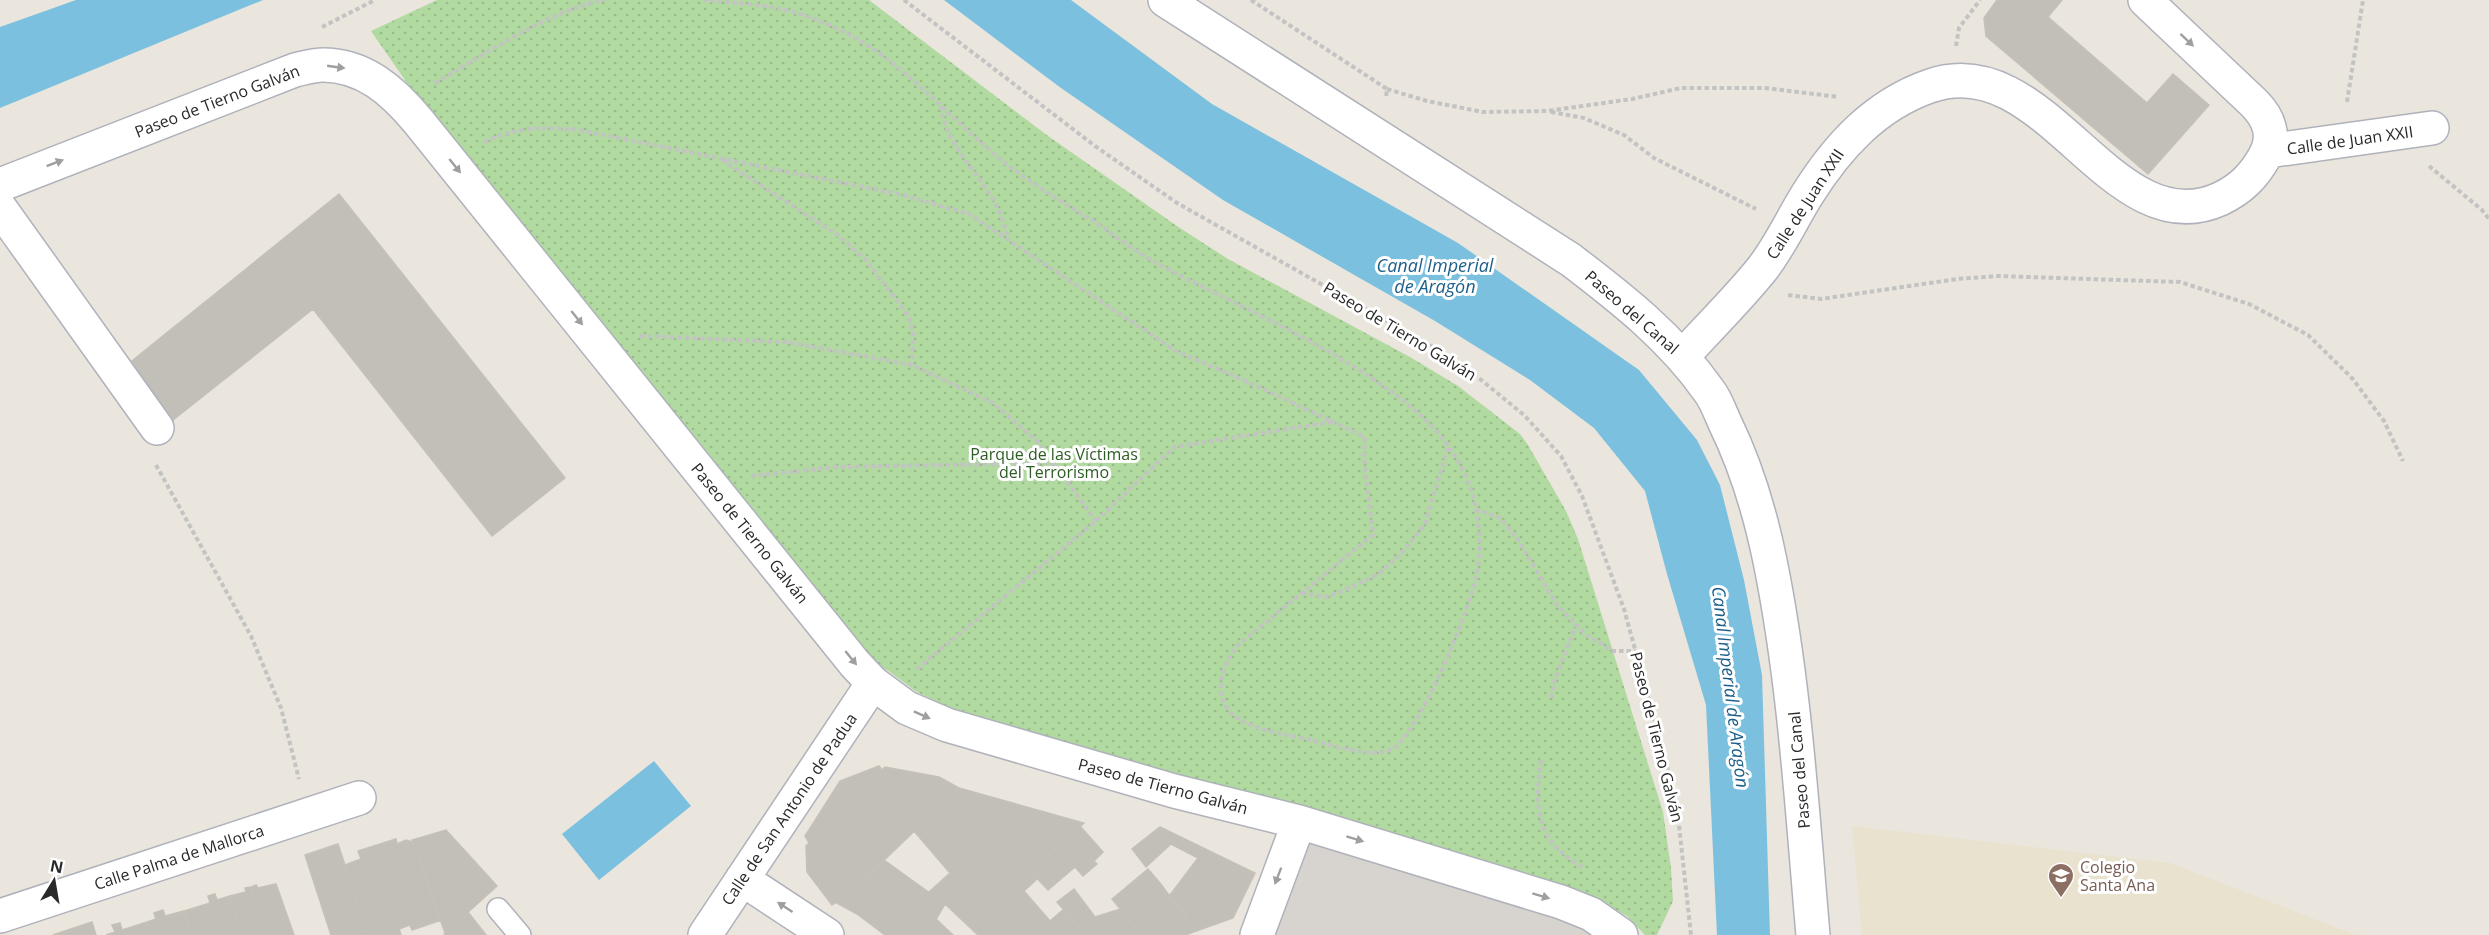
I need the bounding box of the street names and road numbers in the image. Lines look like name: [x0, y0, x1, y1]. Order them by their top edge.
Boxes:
street label: Paseo de Tierno Galván: [131, 59, 303, 143]
street label: Calle de Juan XXII: [2285, 120, 2415, 160]
street label: Calle de Juan XXII: [1761, 145, 1849, 263]
street label: Paseo del Canal: [1580, 265, 1684, 359]
street label: Paseo de Tierno Galván: [1319, 276, 1481, 386]
street label: Paseo de Tierno Galván: [686, 458, 814, 608]
street label: Paseo de Tierno Galván: [1625, 649, 1689, 825]
street label: Calle de San Antonio de Padua: [716, 709, 862, 909]
street label: Paseo del Canal: [1783, 710, 1815, 830]
street label: Paseo de Tierno Galván: [1076, 753, 1250, 819]
street label: Calle Palma de Mallorca: [91, 819, 267, 895]

